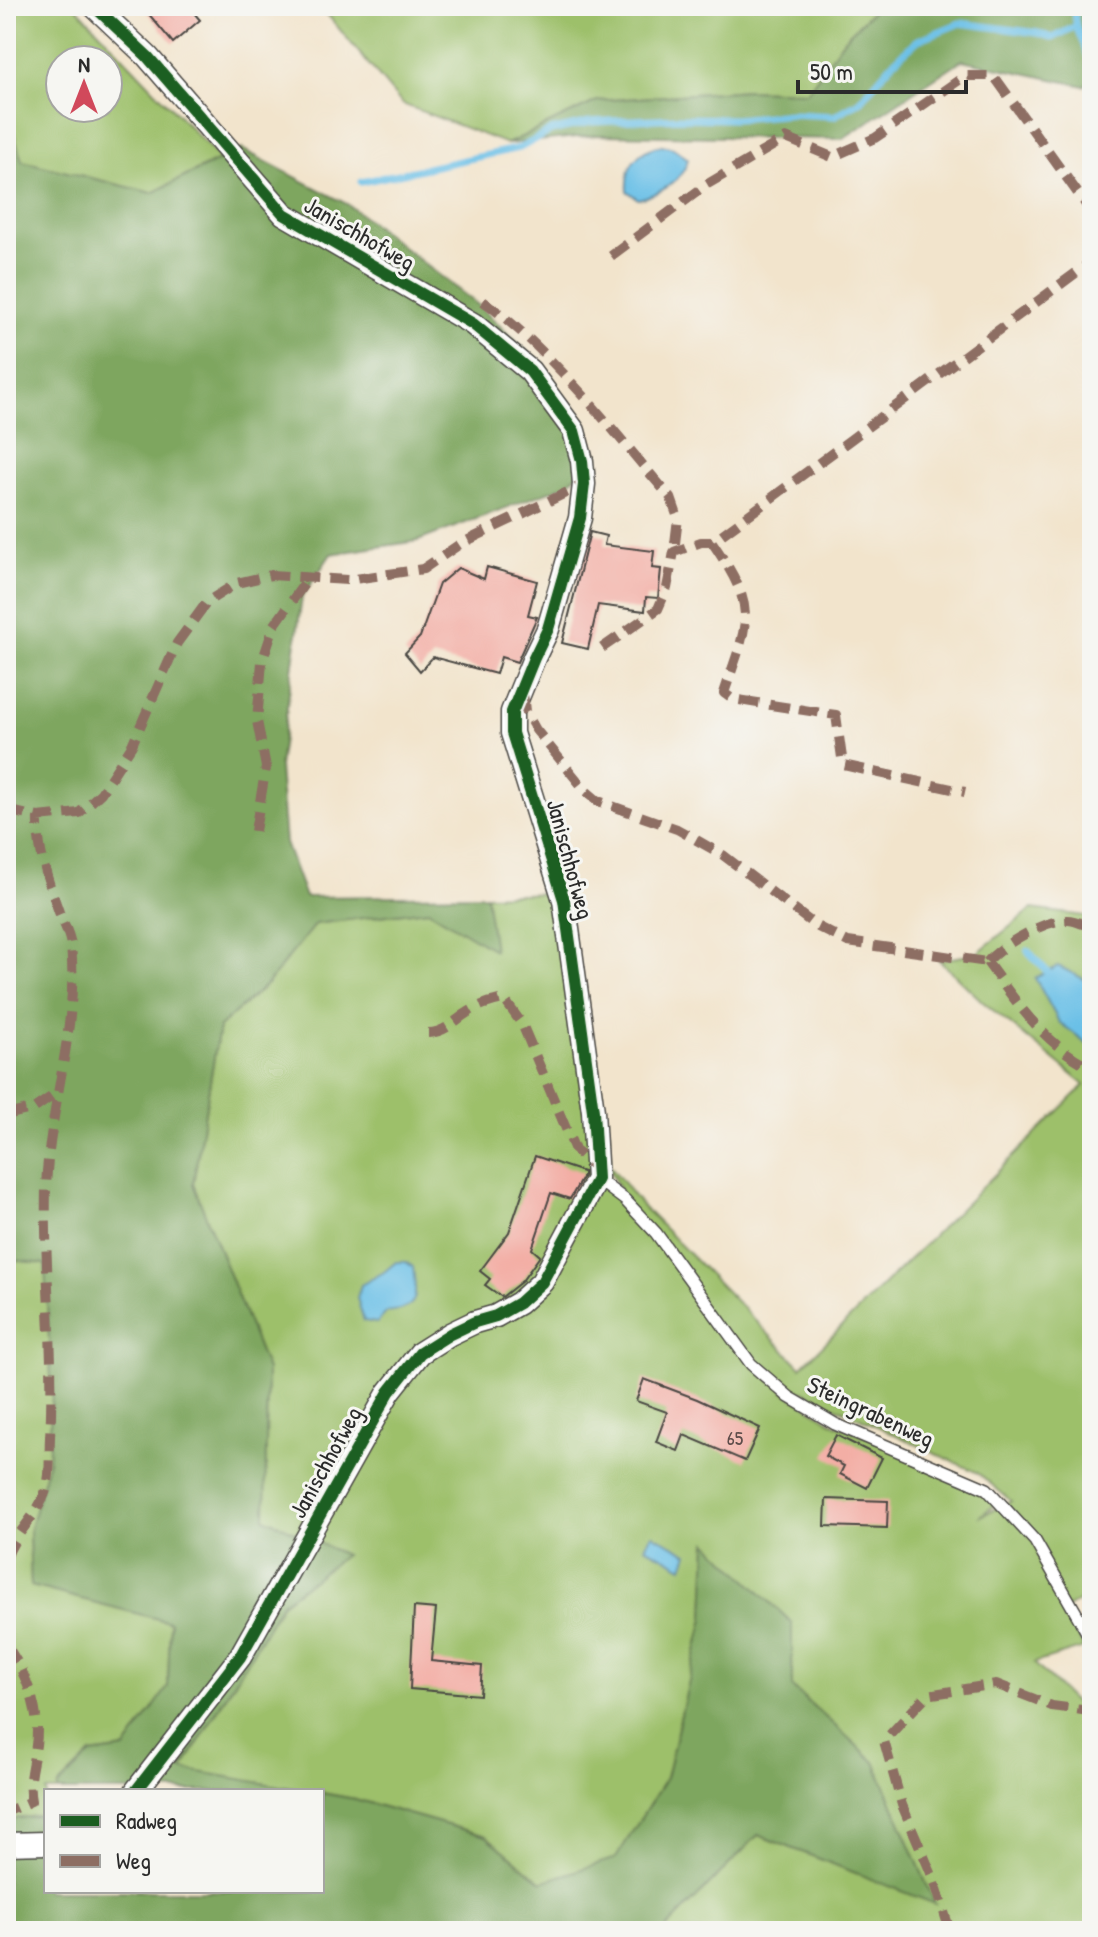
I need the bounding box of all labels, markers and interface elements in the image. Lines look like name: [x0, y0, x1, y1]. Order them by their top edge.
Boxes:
north arrow: [44, 44, 124, 124]
scale bar: [798, 44, 966, 94]
text: N: [78, 49, 90, 79]
text: 50 m: [810, 55, 853, 87]
street label: Janischhofweg: [299, 188, 421, 278]
street label: Janischhofweg: [540, 796, 602, 922]
street label: Steingrabenweg: [803, 1368, 939, 1454]
street label: Janischhofweg: [281, 1401, 369, 1523]
house number: 65: [727, 1424, 744, 1451]
legend: [44, 1789, 324, 1893]
text: Radweg: [116, 1804, 177, 1836]
text: Weg: [116, 1844, 151, 1876]

